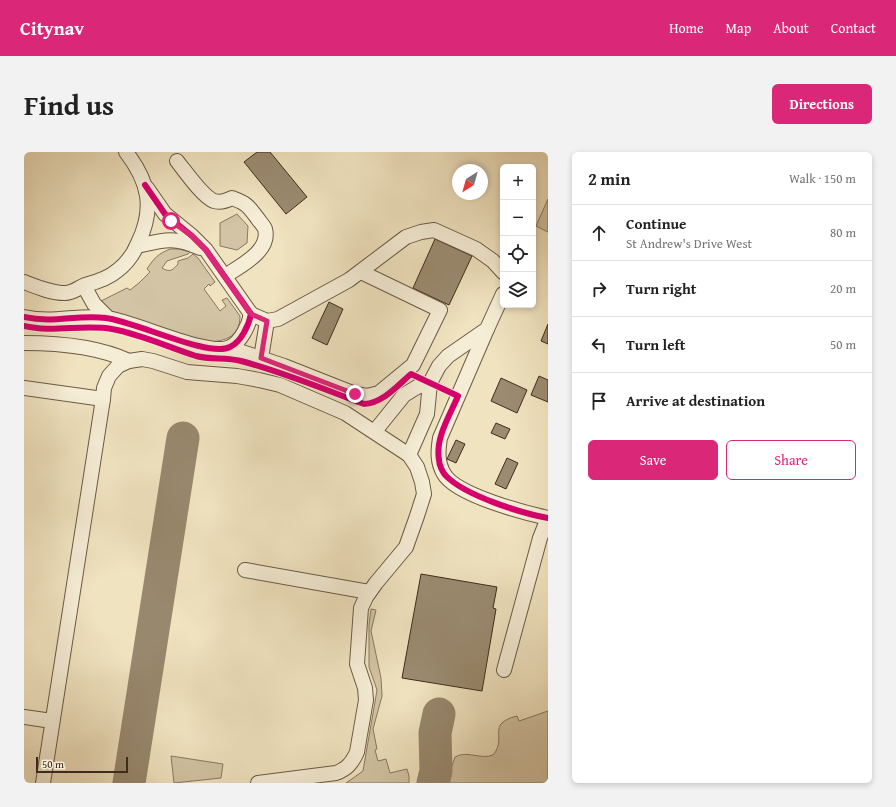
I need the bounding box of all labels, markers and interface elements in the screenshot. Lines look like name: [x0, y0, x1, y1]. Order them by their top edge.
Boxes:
text: Citynav: [20, 14, 84, 42]
text: Home: [669, 18, 704, 38]
text: Map: [726, 18, 751, 38]
text: About: [773, 18, 809, 38]
text: Contact: [831, 18, 876, 38]
text: Find us: [24, 84, 114, 125]
button: Directions: [772, 84, 872, 124]
north arrow: [452, 164, 488, 200]
map controls: [500, 164, 536, 308]
button: +: [500, 164, 536, 200]
text: 2 min: [588, 166, 630, 191]
text: Walk · 150 m: [789, 169, 856, 188]
button: −: [500, 200, 536, 236]
route start: [162, 212, 180, 230]
text: Continue: [626, 213, 687, 234]
icon: ahead: [588, 222, 610, 244]
text: 80 m: [830, 223, 856, 242]
text: St Andrew's Drive West: [626, 234, 752, 253]
button: locate: [500, 236, 536, 272]
button: layers: [500, 272, 536, 308]
icon: right: [588, 278, 610, 300]
text: Turn right: [626, 278, 697, 299]
text: 20 m: [830, 279, 856, 298]
icon: left: [588, 334, 610, 356]
text: Turn left: [626, 334, 685, 355]
text: 50 m: [830, 335, 856, 354]
route end: [346, 385, 364, 403]
icon: arrive: [588, 390, 610, 412]
text: Arrive at destination: [626, 390, 765, 411]
button: Save: [588, 440, 718, 480]
button: Share: [726, 440, 856, 480]
scale bar: [36, 755, 128, 774]
text: 50 m: [42, 756, 64, 772]

